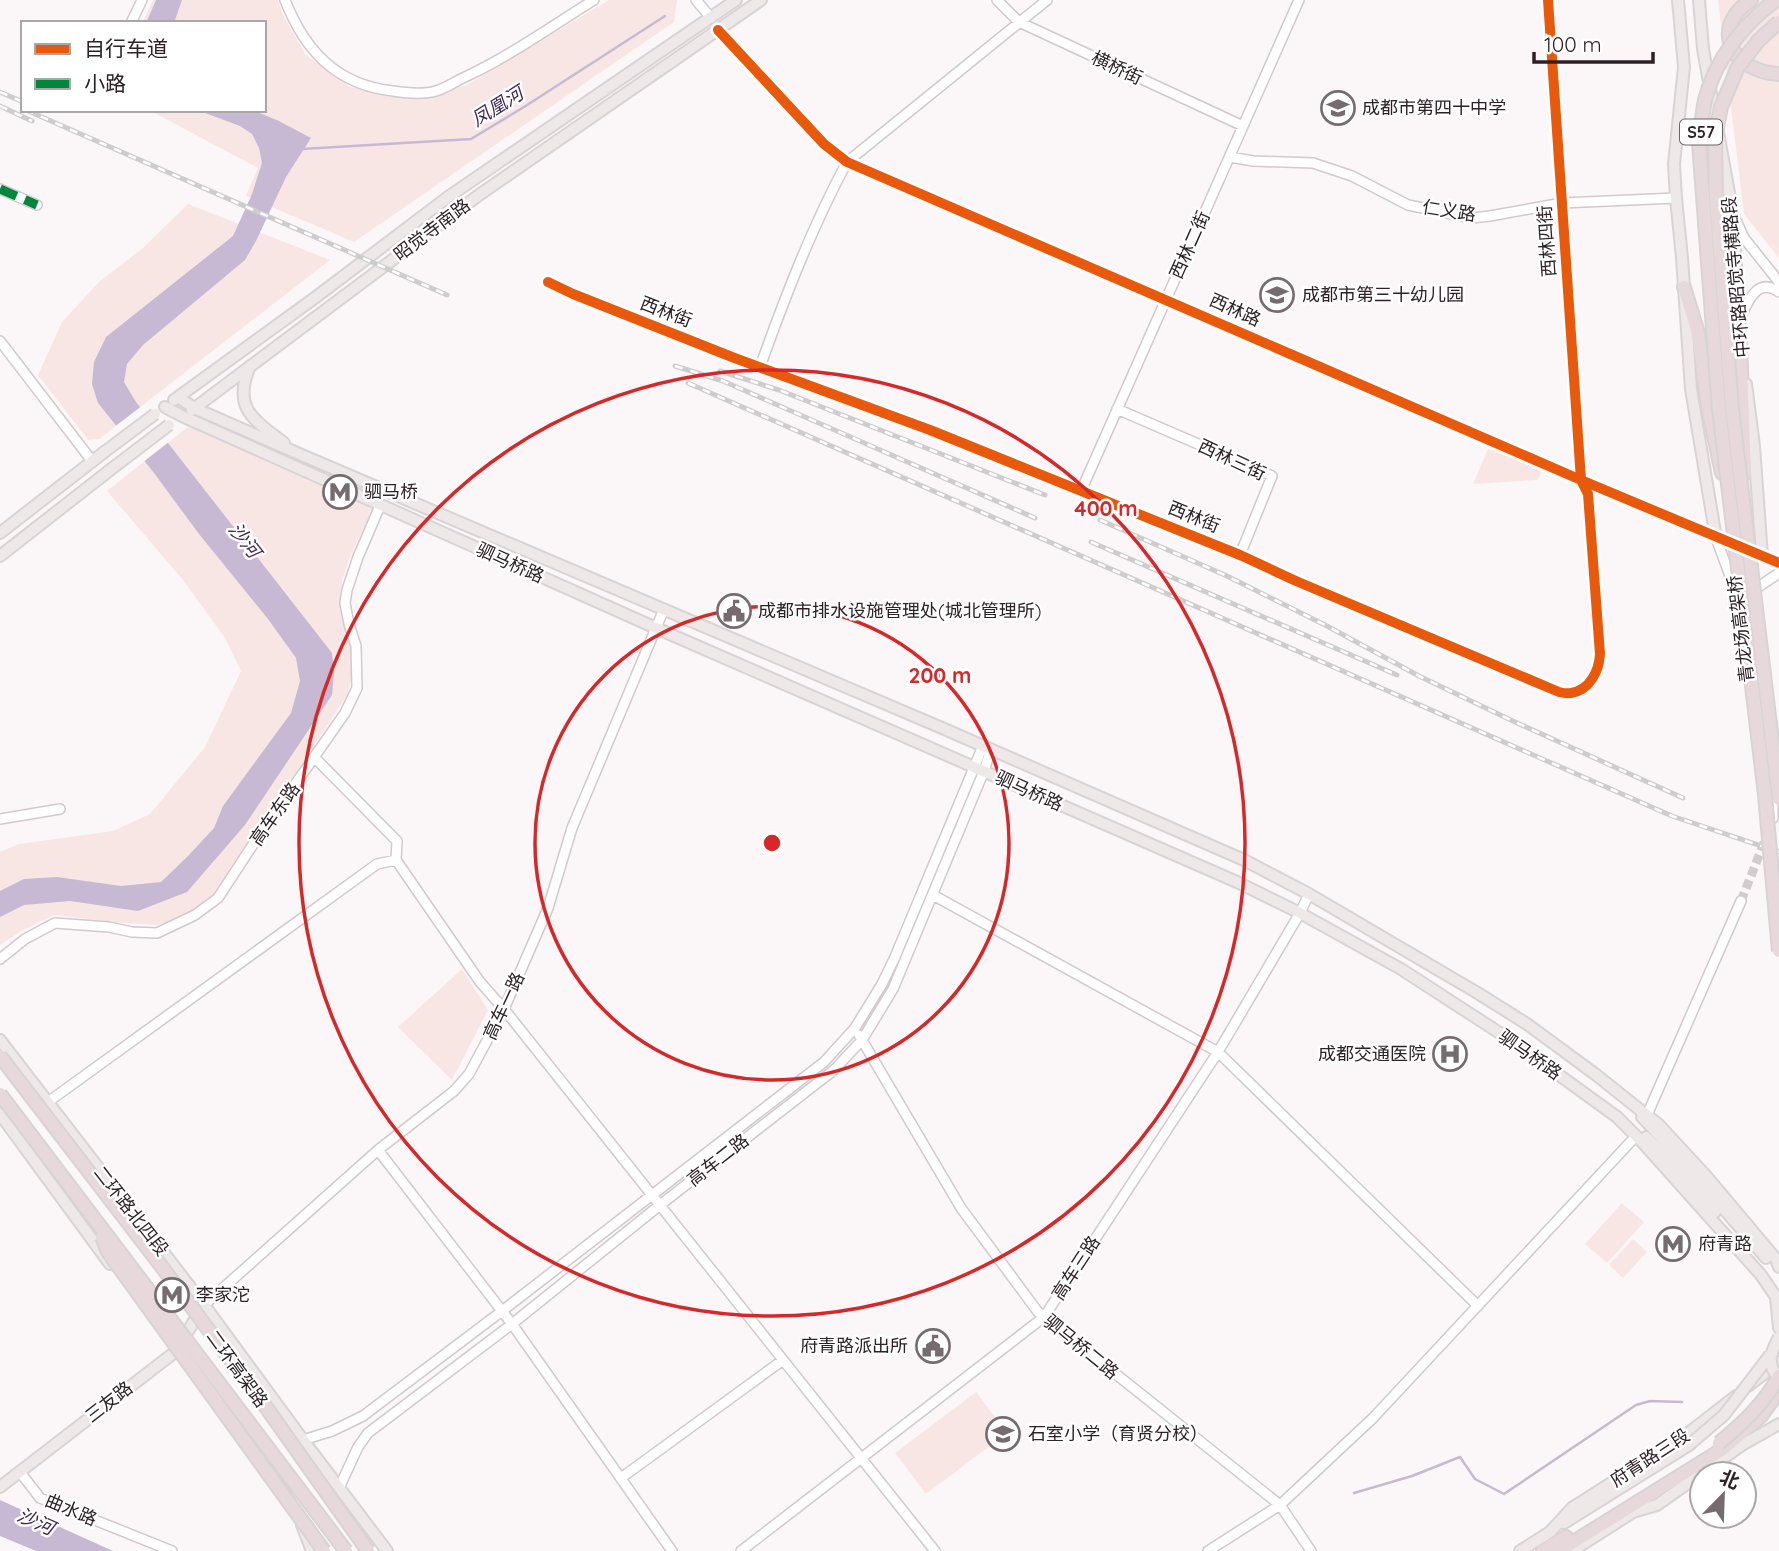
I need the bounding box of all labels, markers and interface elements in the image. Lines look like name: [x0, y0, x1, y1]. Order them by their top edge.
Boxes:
legend: [21, 21, 266, 112]
scale bar: [1534, 21, 1653, 65]
text: 100 m: [1544, 31, 1602, 57]
text: 自行车道: [84, 35, 168, 61]
street label: 横桥街: [1088, 46, 1147, 89]
text: 小路: [84, 70, 126, 96]
water label: 凤凰河: [466, 79, 531, 131]
school or university icon: 成都市第四十中学: [1319, 89, 1357, 127]
place label: 成都市第四十中学: [1362, 96, 1506, 119]
road number: S57: [1680, 120, 1722, 144]
street label: 昭觉寺南路: [389, 193, 475, 266]
street label: 仁义路: [1421, 195, 1478, 226]
street label: 中环路昭觉寺横路段: [1717, 195, 1754, 359]
street label: 西林四街: [1533, 204, 1560, 278]
street label: 西林二街: [1164, 207, 1215, 282]
school or university icon: 成都市第三十幼儿园: [1258, 276, 1296, 314]
place label: 成都市第三十幼儿园: [1302, 283, 1464, 306]
street label: 西林路: [1206, 288, 1265, 331]
street label: 西林街: [637, 291, 696, 332]
street label: 西林三街: [1195, 434, 1270, 485]
metro station icon: 驷马桥: [321, 473, 359, 511]
place label: 驷马桥: [364, 480, 418, 503]
text: 400 m: [1074, 495, 1138, 521]
street label: 西林街: [1165, 496, 1224, 537]
water label: 沙河: [224, 518, 269, 566]
street label: 驷马桥路: [473, 537, 548, 588]
street label: 青龙场高架桥: [1723, 574, 1758, 684]
public building icon: 成都市排水设施管理处(城北管理所): [715, 592, 753, 630]
place label: 成都市排水设施管理处(城北管理所): [758, 599, 1041, 622]
text: 200 m: [909, 662, 971, 688]
street label: 驷马桥路: [992, 765, 1067, 816]
street label: 高车东路: [245, 778, 305, 850]
centre of rings: [760, 831, 784, 855]
street label: 高车一路: [478, 968, 529, 1043]
street label: 驷马桥路: [1494, 1025, 1566, 1085]
hospital icon: 成都交通医院: [1431, 1035, 1469, 1073]
place label: 成都交通医院: [1318, 1042, 1426, 1065]
street label: 高车二路: [682, 1128, 753, 1191]
street label: 二环路北四段: [89, 1161, 174, 1260]
metro station icon: 府青路: [1654, 1225, 1692, 1263]
street label: 高车三路: [1046, 1231, 1105, 1304]
place label: 府青路: [1698, 1232, 1752, 1255]
metro station icon: 李家沱: [153, 1276, 191, 1314]
place label: 李家沱: [196, 1283, 250, 1306]
street label: 驷马桥二路: [1039, 1309, 1124, 1384]
street label: 二环高架路: [202, 1326, 273, 1412]
public building icon: 府青路派出所: [914, 1327, 952, 1365]
place label: 府青路派出所: [800, 1334, 908, 1357]
street label: 三友路: [80, 1376, 137, 1427]
school or university icon: 石室小学（育贤分校）: [984, 1415, 1022, 1453]
place label: 石室小学（育贤分校）: [1028, 1422, 1208, 1445]
street label: 府青路三段: [1606, 1423, 1694, 1492]
north arrow: [1688, 1460, 1758, 1530]
text: 北: [1716, 1465, 1743, 1494]
street label: 曲水路: [42, 1488, 101, 1531]
water label: 沙河: [14, 1502, 62, 1541]

